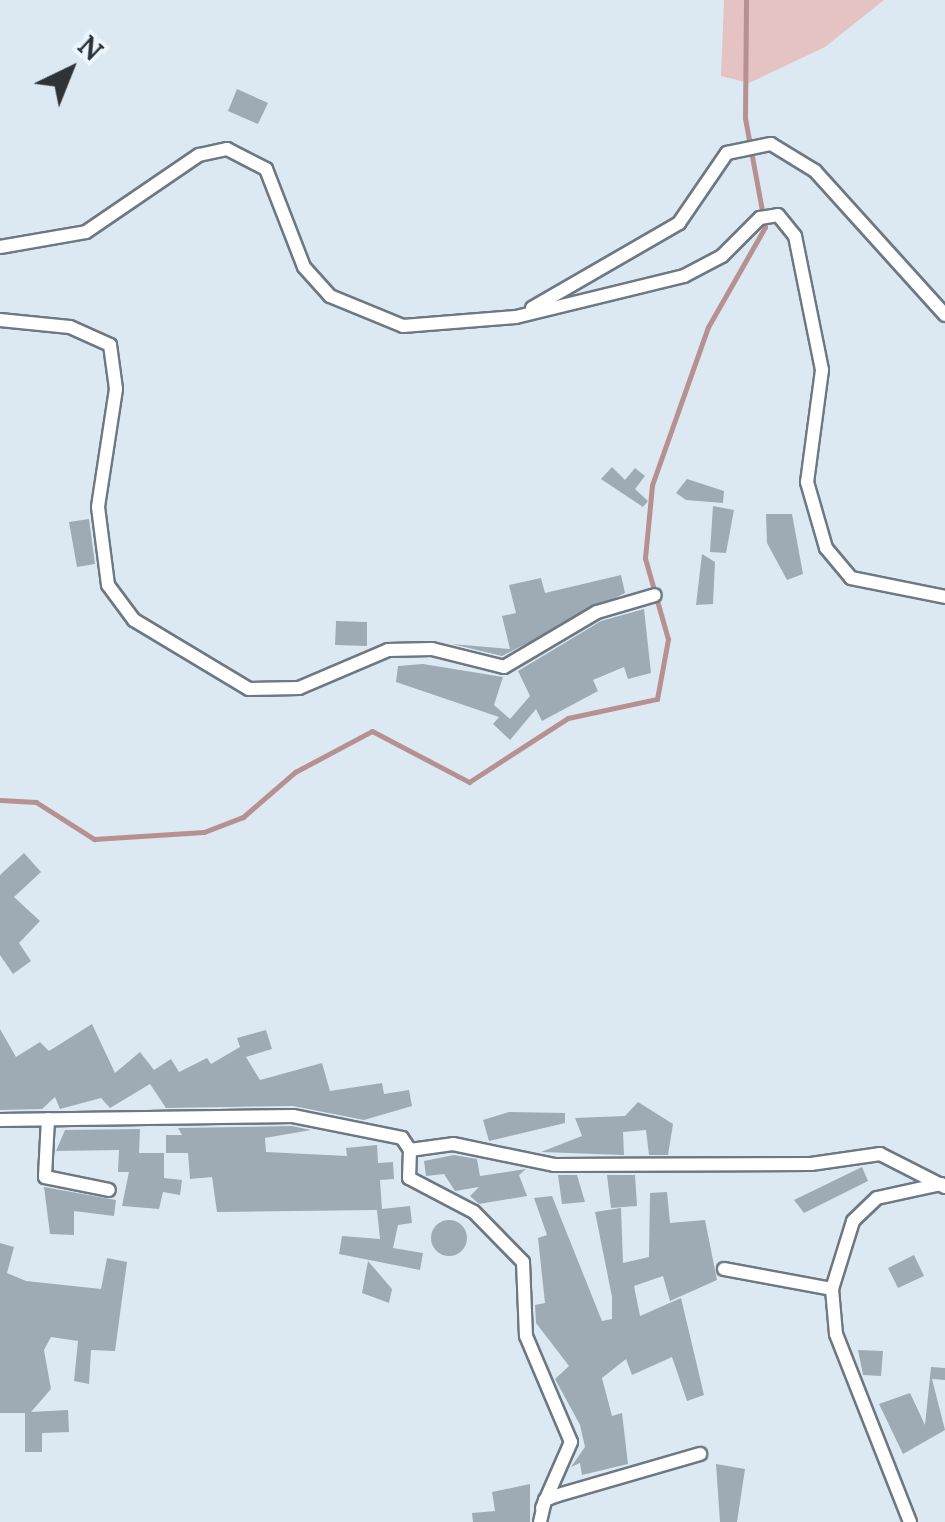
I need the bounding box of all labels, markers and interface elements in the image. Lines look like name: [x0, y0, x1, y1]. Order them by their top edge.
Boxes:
north arrow: [20, 20, 120, 120]
text: N: [70, 28, 111, 69]

